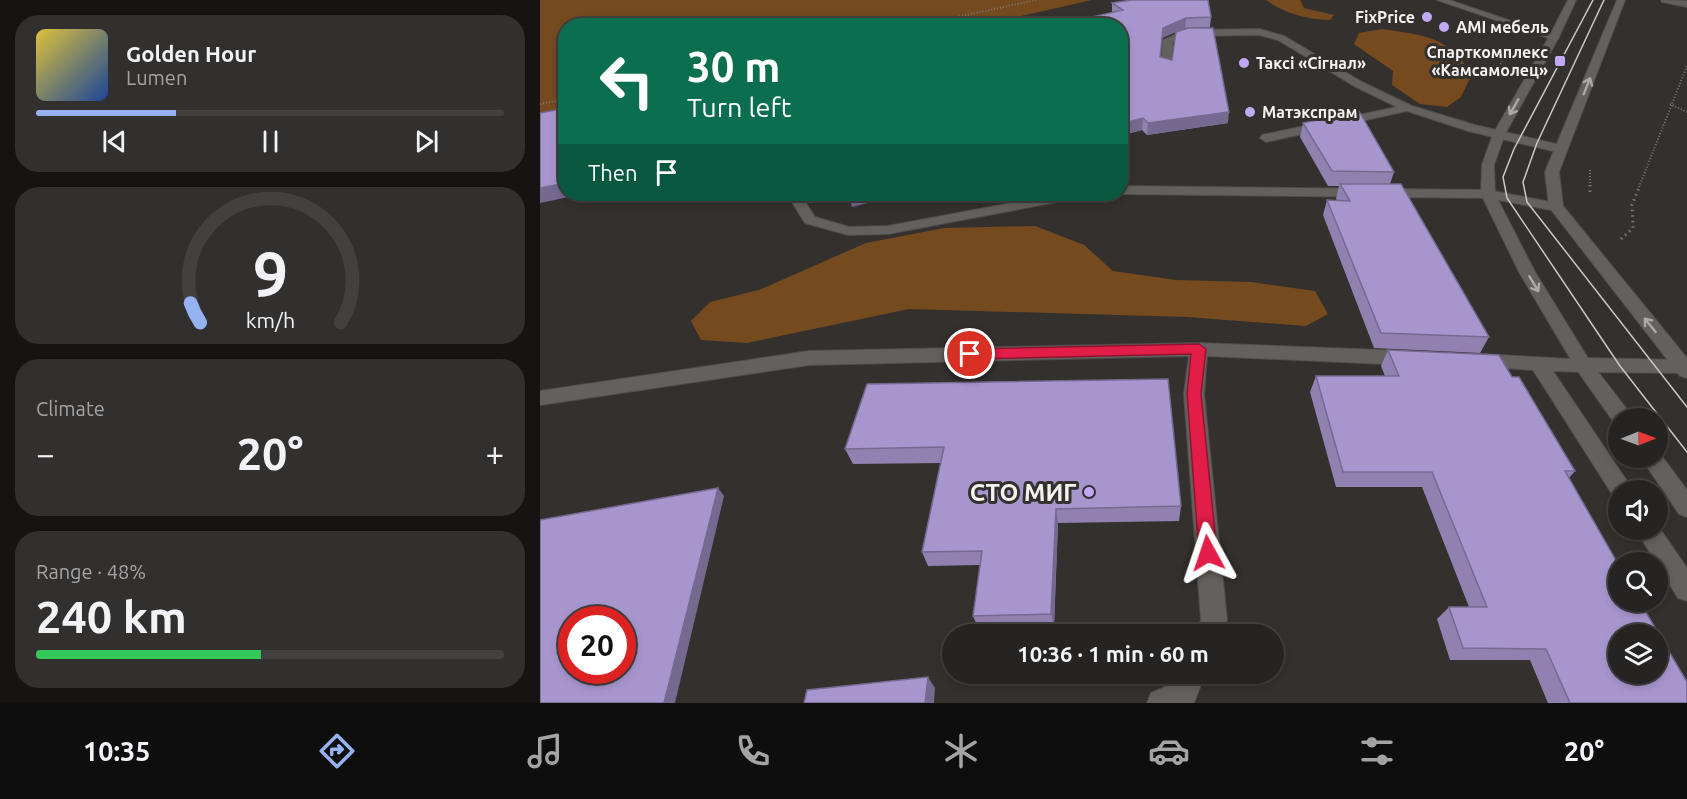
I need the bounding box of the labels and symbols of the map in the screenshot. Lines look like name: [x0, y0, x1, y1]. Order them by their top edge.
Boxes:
place label: FixPrice: [1355, 8, 1415, 26]
marker: FixPrice: [1420, 10, 1434, 24]
place label: AMI мебель: [1456, 18, 1549, 36]
marker: AMI мебель: [1437, 20, 1451, 34]
place label: Спарткомплекс «Камсамолец»: [1427, 43, 1548, 79]
place label: Таксі «Сігнал»: [1256, 54, 1366, 72]
marker: Спарткомплекс «Камсамолец»: [1553, 54, 1567, 68]
marker: Таксі «Сігнал»: [1237, 56, 1251, 70]
one-way arrow: [1582, 78, 1593, 96]
one-way arrow: [1508, 98, 1520, 115]
place label: Матэкспрам: [1262, 103, 1358, 121]
marker: Матэкспрам: [1243, 105, 1257, 119]
one-way arrow: [1529, 275, 1541, 292]
one-way arrow: [1644, 317, 1657, 333]
pin: [944, 328, 995, 379]
north arrow: [1608, 408, 1668, 468]
place label: СТО МИГ: [970, 479, 1077, 506]
marker: СТО МИГ: [1082, 485, 1096, 499]
position arrow: [1176, 521, 1240, 585]
speed limit sign: 20: [558, 606, 636, 684]

